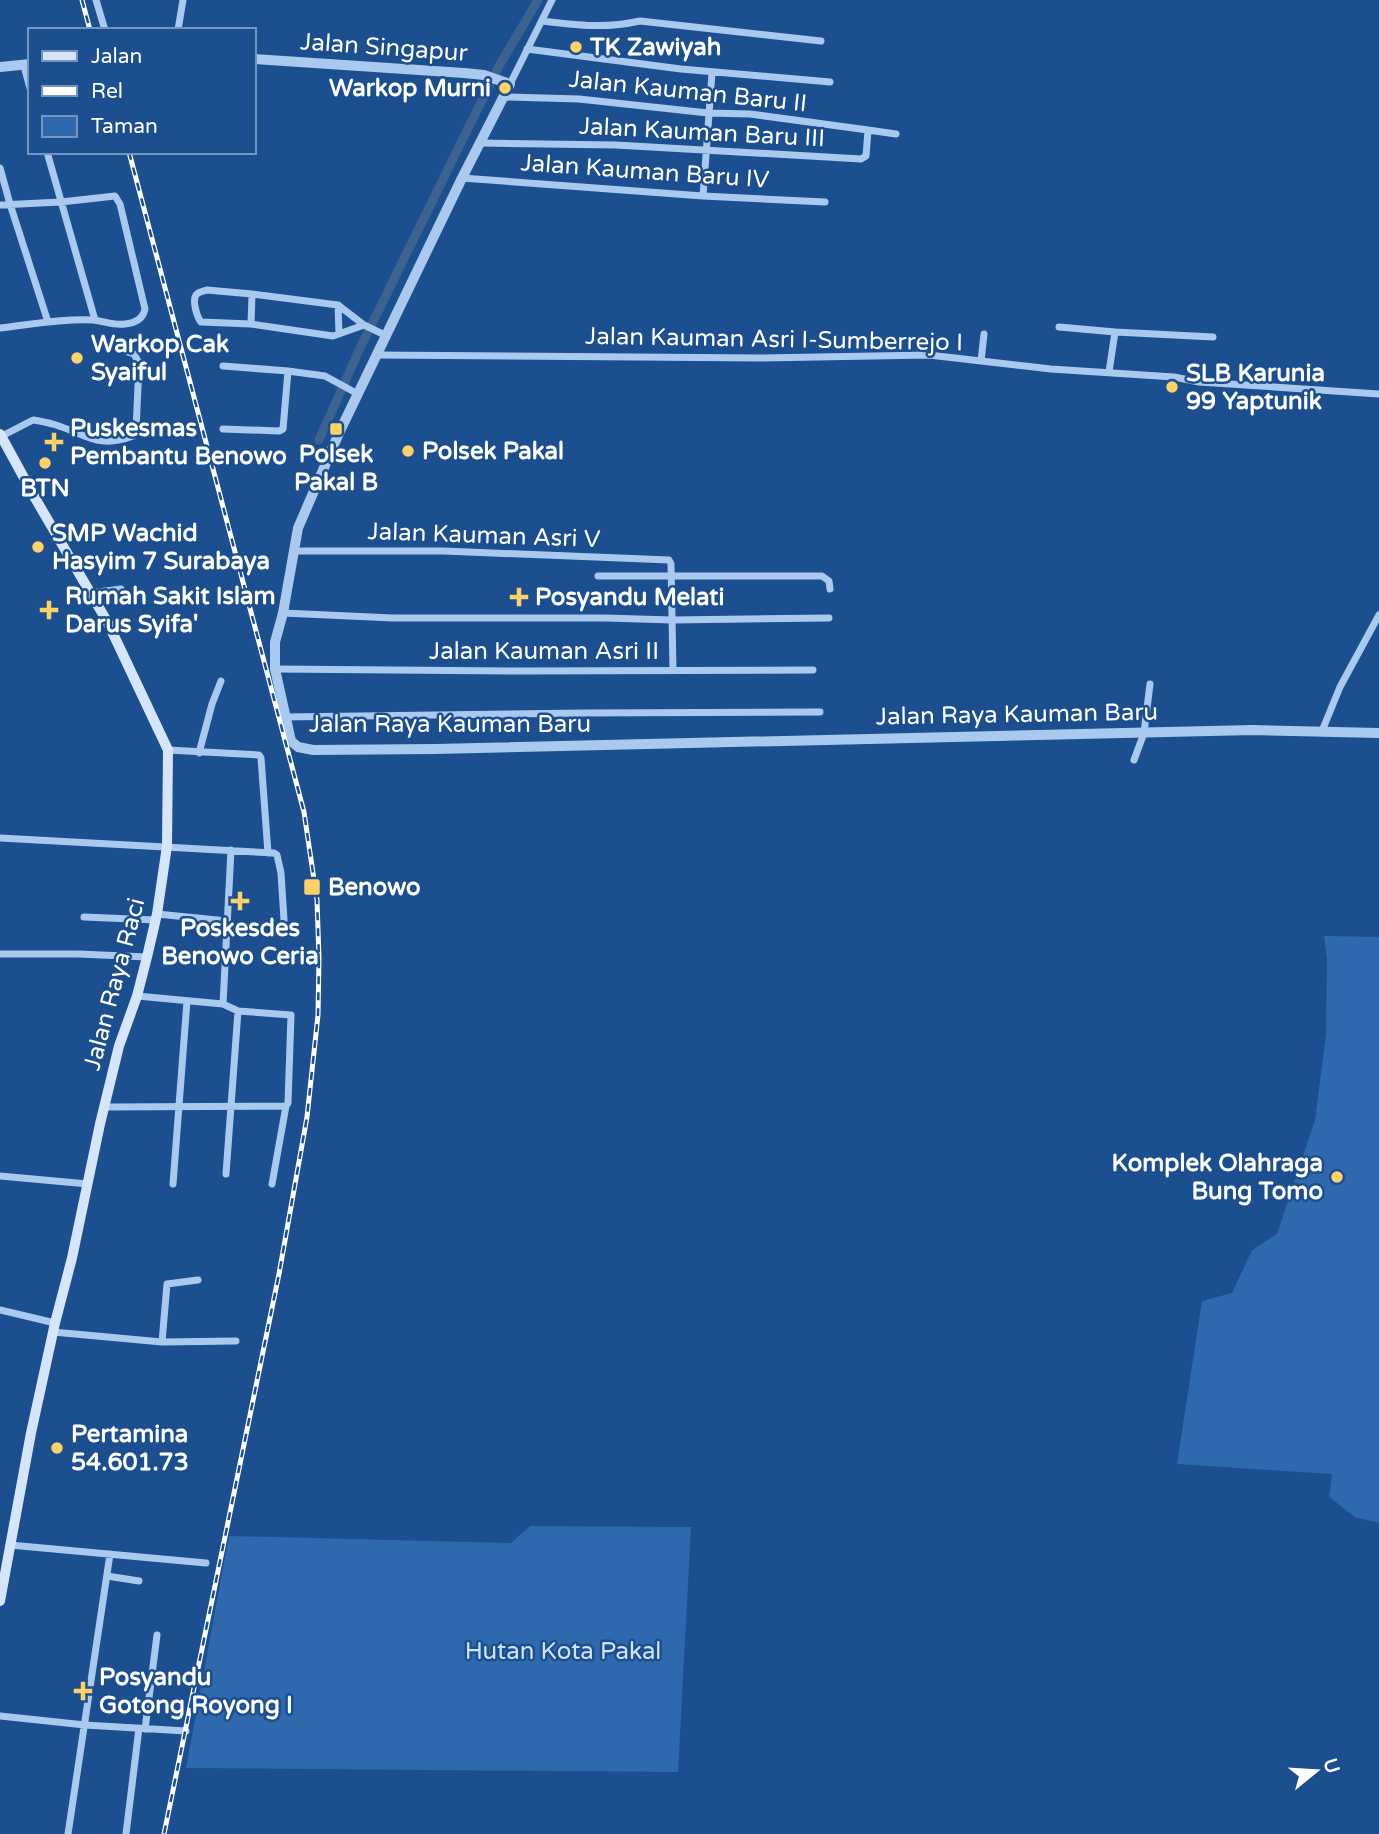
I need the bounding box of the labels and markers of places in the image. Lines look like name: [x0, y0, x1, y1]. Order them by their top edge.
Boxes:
place label: TK Zawiyah: [589, 33, 721, 62]
marker: TK Zawiyah: [568, 39, 584, 55]
place label: Warkop Murni: [329, 74, 491, 103]
marker: Warkop Murni: [497, 80, 513, 96]
place label: Warkop Cak Syaiful: [91, 330, 229, 387]
marker: Warkop Cak Syaiful: [69, 350, 85, 366]
place label: SLB Karunia 99 Yaptunik: [1186, 359, 1325, 416]
marker: SLB Karunia 99 Yaptunik: [1164, 379, 1180, 395]
place label: Puskesmas Pembantu Benowo: [70, 414, 287, 471]
marker: Polsek Pakal B: [328, 421, 344, 437]
marker: Puskesmas Pembantu Benowo: [44, 432, 64, 452]
place label: Polsek Pakal: [422, 437, 564, 466]
place label: Polsek Pakal B: [294, 440, 378, 497]
marker: Polsek Pakal: [400, 443, 416, 459]
marker: BTN: [37, 455, 53, 471]
place label: BTN: [20, 474, 70, 503]
place label: SMP Wachid Hasyim 7 Surabaya: [52, 519, 270, 576]
marker: SMP Wachid Hasyim 7 Surabaya: [30, 539, 46, 555]
place label: Rumah Sakit Islam Darus Syifa': [65, 582, 275, 639]
place label: Posyandu Melati: [535, 583, 724, 612]
marker: Posyandu Melati: [509, 587, 529, 607]
marker: Rumah Sakit Islam Darus Syifa': [39, 600, 59, 620]
place label: Benowo: [328, 873, 421, 902]
marker: Benowo: [302, 877, 322, 897]
marker: Poskesdes Benowo Ceria: [230, 891, 250, 911]
place label: Poskesdes Benowo Ceria: [161, 914, 319, 971]
place label: Komplek Olahraga Bung Tomo: [1112, 1149, 1323, 1206]
marker: Komplek Olahraga Bung Tomo: [1329, 1169, 1345, 1185]
place label: Pertamina 54.601.73: [71, 1420, 189, 1477]
marker: Pertamina 54.601.73: [49, 1440, 65, 1456]
place label: Posyandu Gotong Royong I: [99, 1663, 293, 1720]
marker: Posyandu Gotong Royong I: [73, 1681, 93, 1701]

